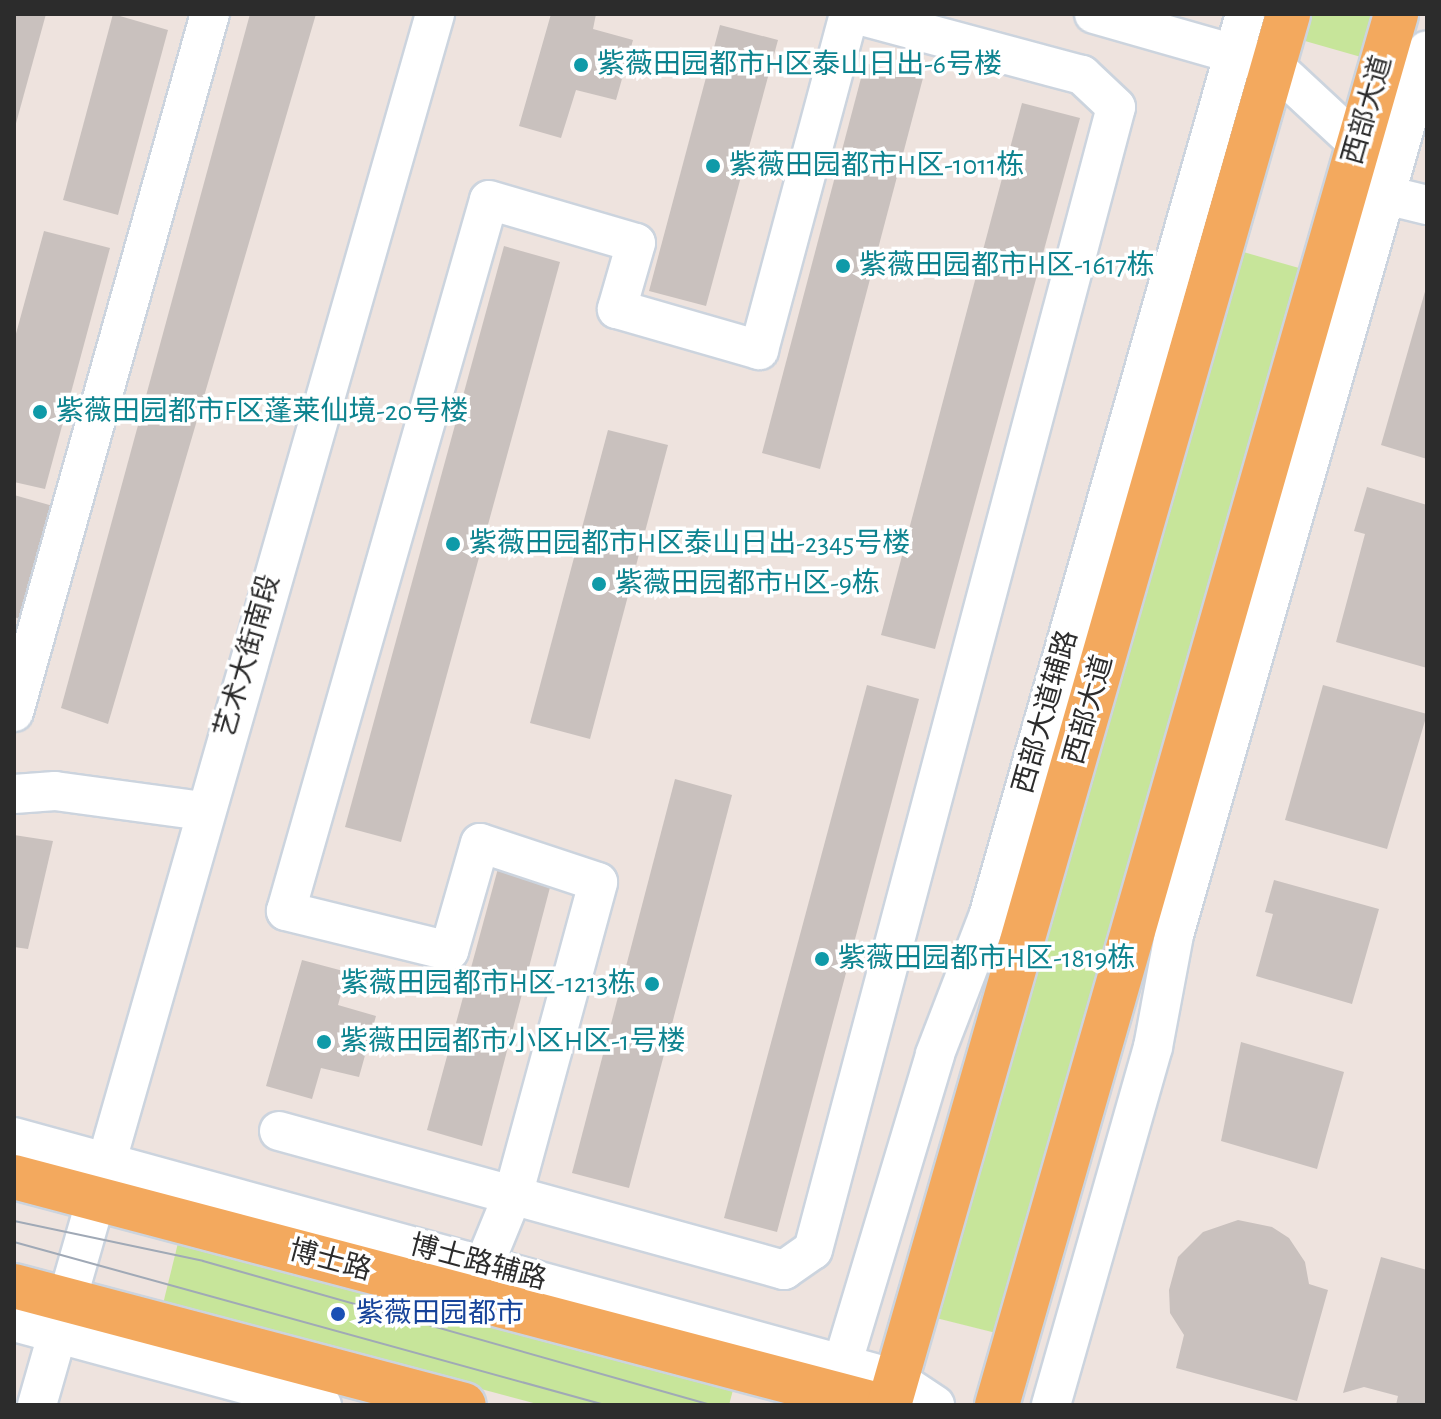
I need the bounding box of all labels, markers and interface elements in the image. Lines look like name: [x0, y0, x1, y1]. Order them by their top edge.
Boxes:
place label: 紫薇田园都市H区泰山日出-6号楼: [597, 48, 1002, 82]
street label: 西部大道: [1336, 52, 1400, 168]
marker: 紫薇田园都市H区泰山日出-6号楼: [572, 56, 590, 74]
place label: 紫薇田园都市H区-1011栋: [729, 149, 1024, 183]
marker: 紫薇田园都市H区-1011栋: [704, 157, 722, 175]
place label: 紫薇田园都市H区-1617栋: [859, 249, 1155, 283]
marker: 紫薇田园都市H区-1617栋: [834, 257, 852, 275]
place label: 紫薇田园都市F区蓬莱仙境-20号楼: [56, 395, 468, 429]
marker: 紫薇田园都市F区蓬莱仙境-20号楼: [31, 403, 49, 421]
place label: 紫薇田园都市H区泰山日出-2345号楼: [469, 527, 910, 561]
marker: 紫薇田园都市H区泰山日出-2345号楼: [444, 535, 462, 553]
place label: 紫薇田园都市H区-9栋: [615, 567, 880, 601]
street label: 艺术大街南段: [209, 571, 287, 741]
marker: 紫薇田园都市H区-9栋: [590, 575, 608, 593]
street label: 西部大道辅路: [1007, 627, 1085, 797]
street label: 西部大道: [1057, 652, 1121, 768]
place label: 紫薇田园都市H区-1819栋: [838, 942, 1135, 976]
marker: 紫薇田园都市H区-1819栋: [813, 950, 831, 968]
place label: 紫薇田园都市H区-1213栋: [341, 967, 636, 1001]
marker: 紫薇田园都市H区-1213栋: [643, 975, 661, 993]
place label: 紫薇田园都市小区H区-1号楼: [340, 1025, 685, 1059]
marker: 紫薇田园都市小区H区-1号楼: [315, 1033, 333, 1051]
street label: 博士路辅路: [406, 1229, 550, 1297]
street label: 博士路: [285, 1234, 375, 1288]
place label: 紫薇田园都市: [356, 1297, 524, 1331]
marker: 紫薇田园都市: [327, 1303, 349, 1325]

